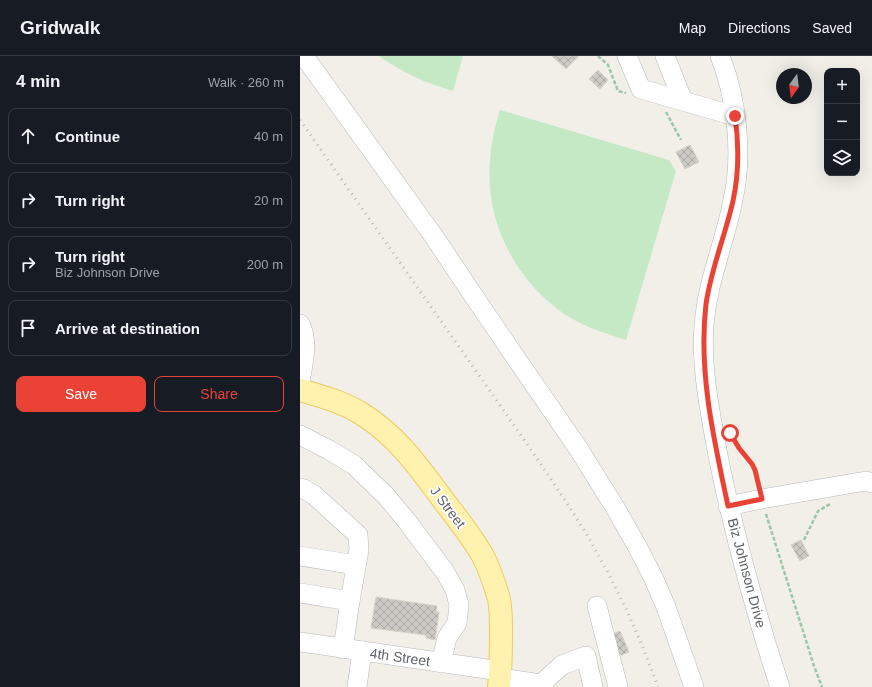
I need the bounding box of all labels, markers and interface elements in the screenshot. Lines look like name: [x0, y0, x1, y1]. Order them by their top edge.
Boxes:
text: Gridwalk: [20, 17, 100, 38]
text: Map: [679, 20, 706, 36]
text: Directions: [728, 20, 790, 36]
text: Saved: [812, 20, 852, 36]
north arrow: [776, 68, 812, 104]
map controls: [824, 68, 860, 176]
button: +: [824, 68, 860, 104]
text: 4 min: [16, 72, 60, 91]
text: Walk · 260 m: [208, 75, 284, 90]
button: −: [824, 104, 860, 140]
route end: [726, 107, 744, 125]
icon: ahead: [17, 125, 39, 147]
text: Continue: [55, 128, 120, 145]
text: 40 m: [254, 129, 283, 144]
button: layers: [824, 140, 860, 176]
icon: right: [17, 189, 39, 211]
text: Turn right: [55, 192, 125, 209]
text: 20 m: [254, 193, 283, 208]
text: Turn right: [55, 248, 125, 265]
icon: right: [17, 253, 39, 275]
text: 200 m: [247, 257, 283, 272]
text: Biz Johnson Drive: [55, 265, 160, 280]
icon: arrive: [17, 317, 39, 339]
text: Arrive at destination: [55, 320, 200, 337]
button: Save: [16, 376, 146, 412]
button: Share: [154, 376, 284, 412]
route start: [721, 424, 739, 442]
street label: J Street: [427, 483, 469, 531]
street label: Biz Johnson Drive: [725, 516, 769, 630]
street label: 4th Street: [369, 645, 431, 669]

